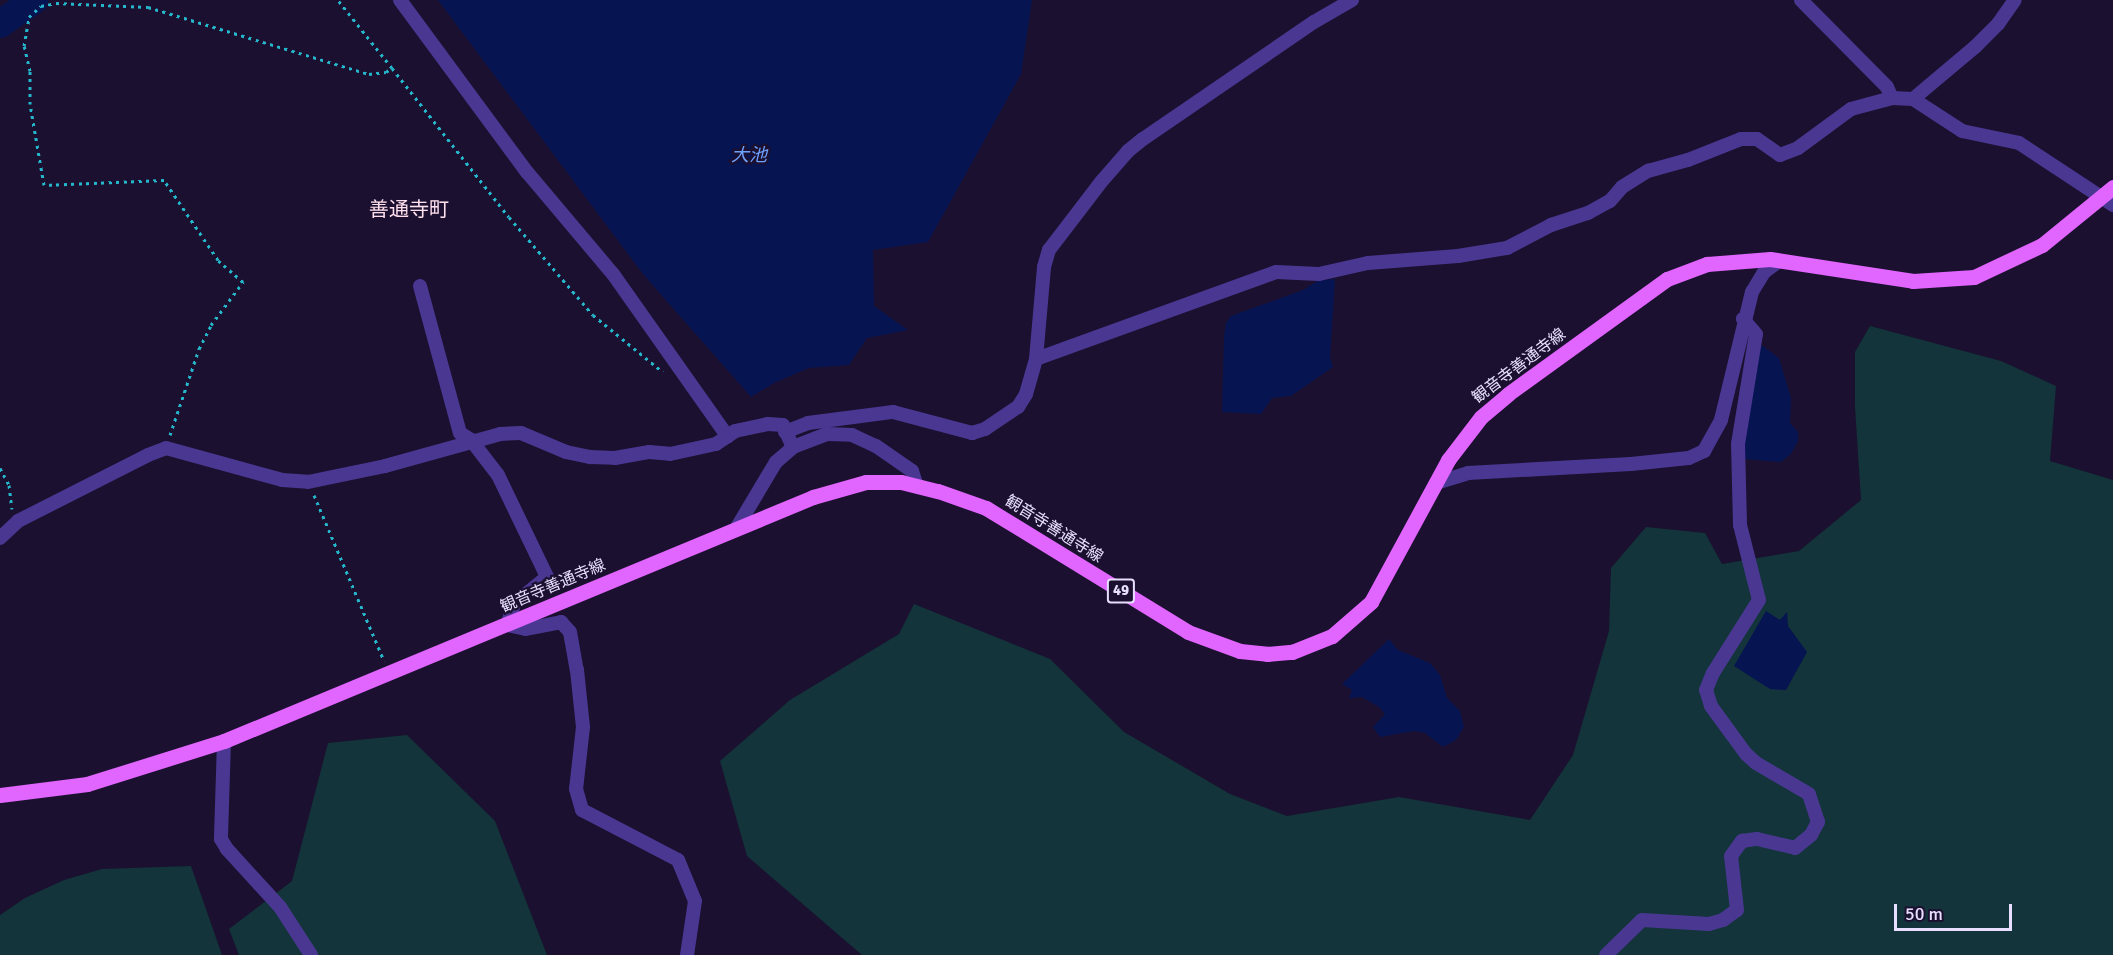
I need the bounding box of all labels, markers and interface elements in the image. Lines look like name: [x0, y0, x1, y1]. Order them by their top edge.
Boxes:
water label: 大池: [731, 144, 767, 166]
district label: 善通寺町: [369, 197, 449, 221]
street label: 観音寺善通寺線: [1468, 325, 1570, 407]
street label: 観音寺善通寺線: [1001, 491, 1107, 567]
street label: 観音寺善通寺線: [498, 555, 608, 617]
road number: 49: [1106, 579, 1136, 603]
scale bar: [1897, 892, 2016, 930]
text: 50 m: [1905, 903, 1943, 925]

